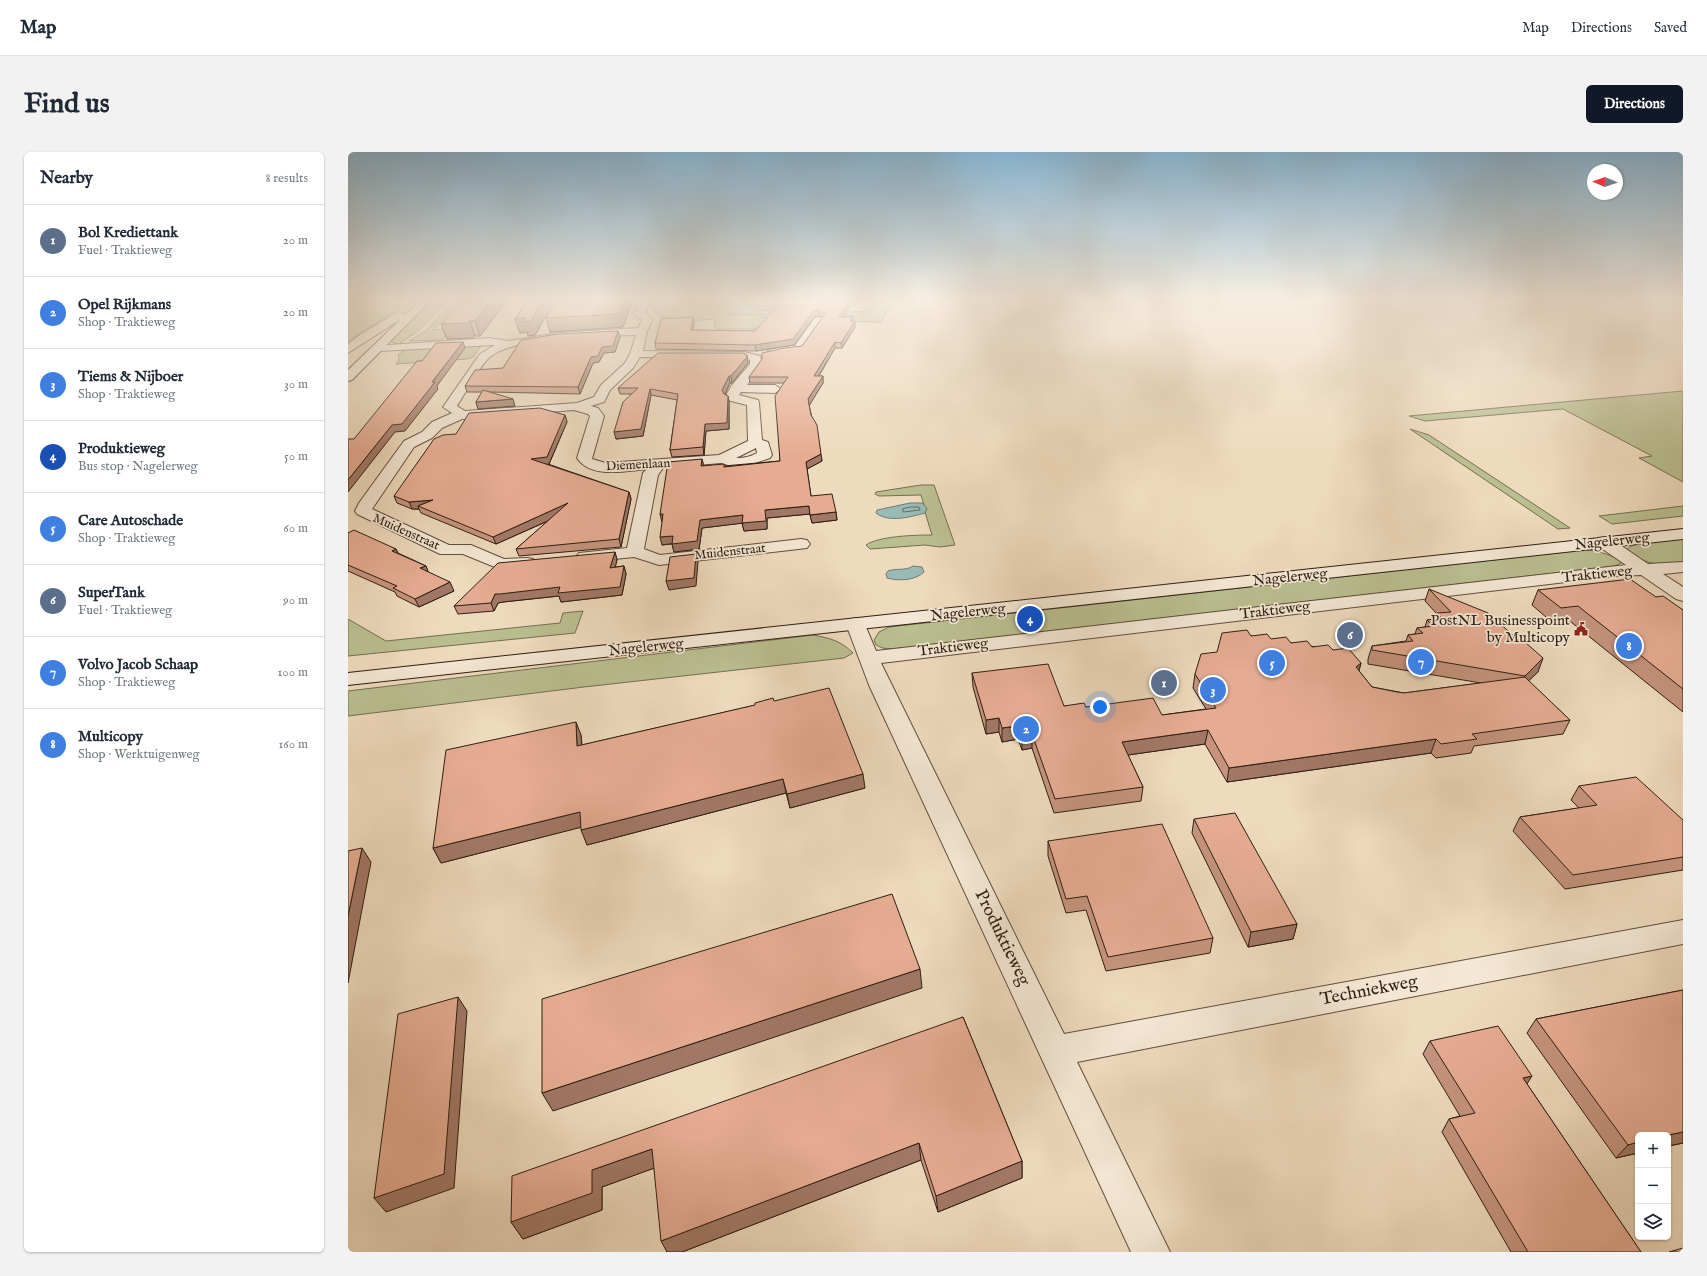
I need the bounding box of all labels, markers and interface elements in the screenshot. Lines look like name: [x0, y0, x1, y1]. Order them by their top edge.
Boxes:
text: Map: [20, 16, 56, 40]
text: Map: [1522, 19, 1549, 37]
text: Directions: [1571, 19, 1632, 37]
text: Saved: [1654, 19, 1687, 37]
button: Directions: [1586, 85, 1683, 123]
text: Find us: [24, 87, 110, 122]
north arrow: [1587, 164, 1623, 200]
text: Nearby: [40, 168, 93, 189]
text: 8 results: [265, 170, 308, 187]
text: Bol Krediettank: [78, 223, 178, 242]
text: 1: [51, 232, 55, 249]
text: 20 m: [283, 232, 308, 249]
text: Fuel · Traktieweg: [78, 242, 172, 259]
text: Opel Rijkmans: [78, 295, 171, 314]
text: 2: [50, 304, 56, 321]
text: 20 m: [283, 304, 308, 321]
text: Shop · Traktieweg: [78, 314, 175, 331]
text: Tiems & Nijboer: [78, 367, 183, 386]
text: 3: [51, 376, 55, 393]
text: 30 m: [284, 376, 308, 393]
text: Shop · Traktieweg: [78, 386, 175, 403]
text: Produktieweg: [78, 439, 165, 458]
text: 4: [50, 448, 56, 465]
text: 50 m: [284, 448, 308, 465]
street label: Diemenlaan: [605, 455, 671, 475]
text: Bus stop · Nagelerweg: [78, 458, 198, 475]
street label: Muidenstraat: [370, 510, 443, 555]
text: Care Autoschade: [78, 511, 183, 530]
text: 5: [51, 520, 55, 537]
text: 60 m: [283, 520, 308, 537]
street label: Nagelerweg: [1574, 528, 1651, 554]
text: Shop · Traktieweg: [78, 530, 175, 547]
street label: Muidenstraat: [694, 540, 767, 564]
street label: Traktieweg: [1561, 561, 1634, 587]
street label: Nagelerweg: [1252, 564, 1329, 590]
text: SuperTank: [78, 583, 145, 602]
text: 6: [50, 592, 56, 609]
text: 90 m: [283, 592, 308, 609]
street label: Traktieweg: [1239, 596, 1312, 624]
street label: Nagelerweg: [930, 599, 1007, 625]
text: Fuel · Traktieweg: [78, 602, 172, 619]
pin: 4: [1017, 604, 1043, 634]
place label: PostNL Businesspoint by Multicopy: [1431, 611, 1571, 647]
pin: 6: [1337, 620, 1363, 650]
public building icon: PostNL Businesspoint by Multicopy: [1573, 621, 1589, 637]
pin: 8: [1616, 631, 1642, 661]
street label: Traktieweg: [917, 633, 990, 661]
street label: Nagelerweg: [608, 634, 685, 660]
pin: 7: [1408, 647, 1434, 677]
pin: 5: [1259, 648, 1285, 678]
text: Volvo Jacob Schaap: [78, 655, 198, 674]
text: 7: [50, 664, 56, 681]
text: 100 m: [278, 664, 308, 681]
pin: 1: [1151, 668, 1177, 698]
text: Shop · Traktieweg: [78, 674, 175, 691]
pin: 3: [1200, 675, 1226, 705]
your location: [1090, 697, 1110, 717]
pin: 2: [1013, 714, 1039, 744]
text: Multicopy: [78, 727, 143, 746]
text: 8: [50, 736, 56, 753]
text: 160 m: [278, 736, 308, 753]
text: Shop · Werktuigenweg: [78, 746, 200, 763]
street label: Produktieweg: [969, 886, 1035, 990]
street label: Techniekweg: [1318, 970, 1420, 1012]
map controls: [1635, 1132, 1671, 1240]
button: +: [1635, 1132, 1671, 1168]
button: −: [1635, 1168, 1671, 1204]
button: layers: [1635, 1204, 1671, 1240]

